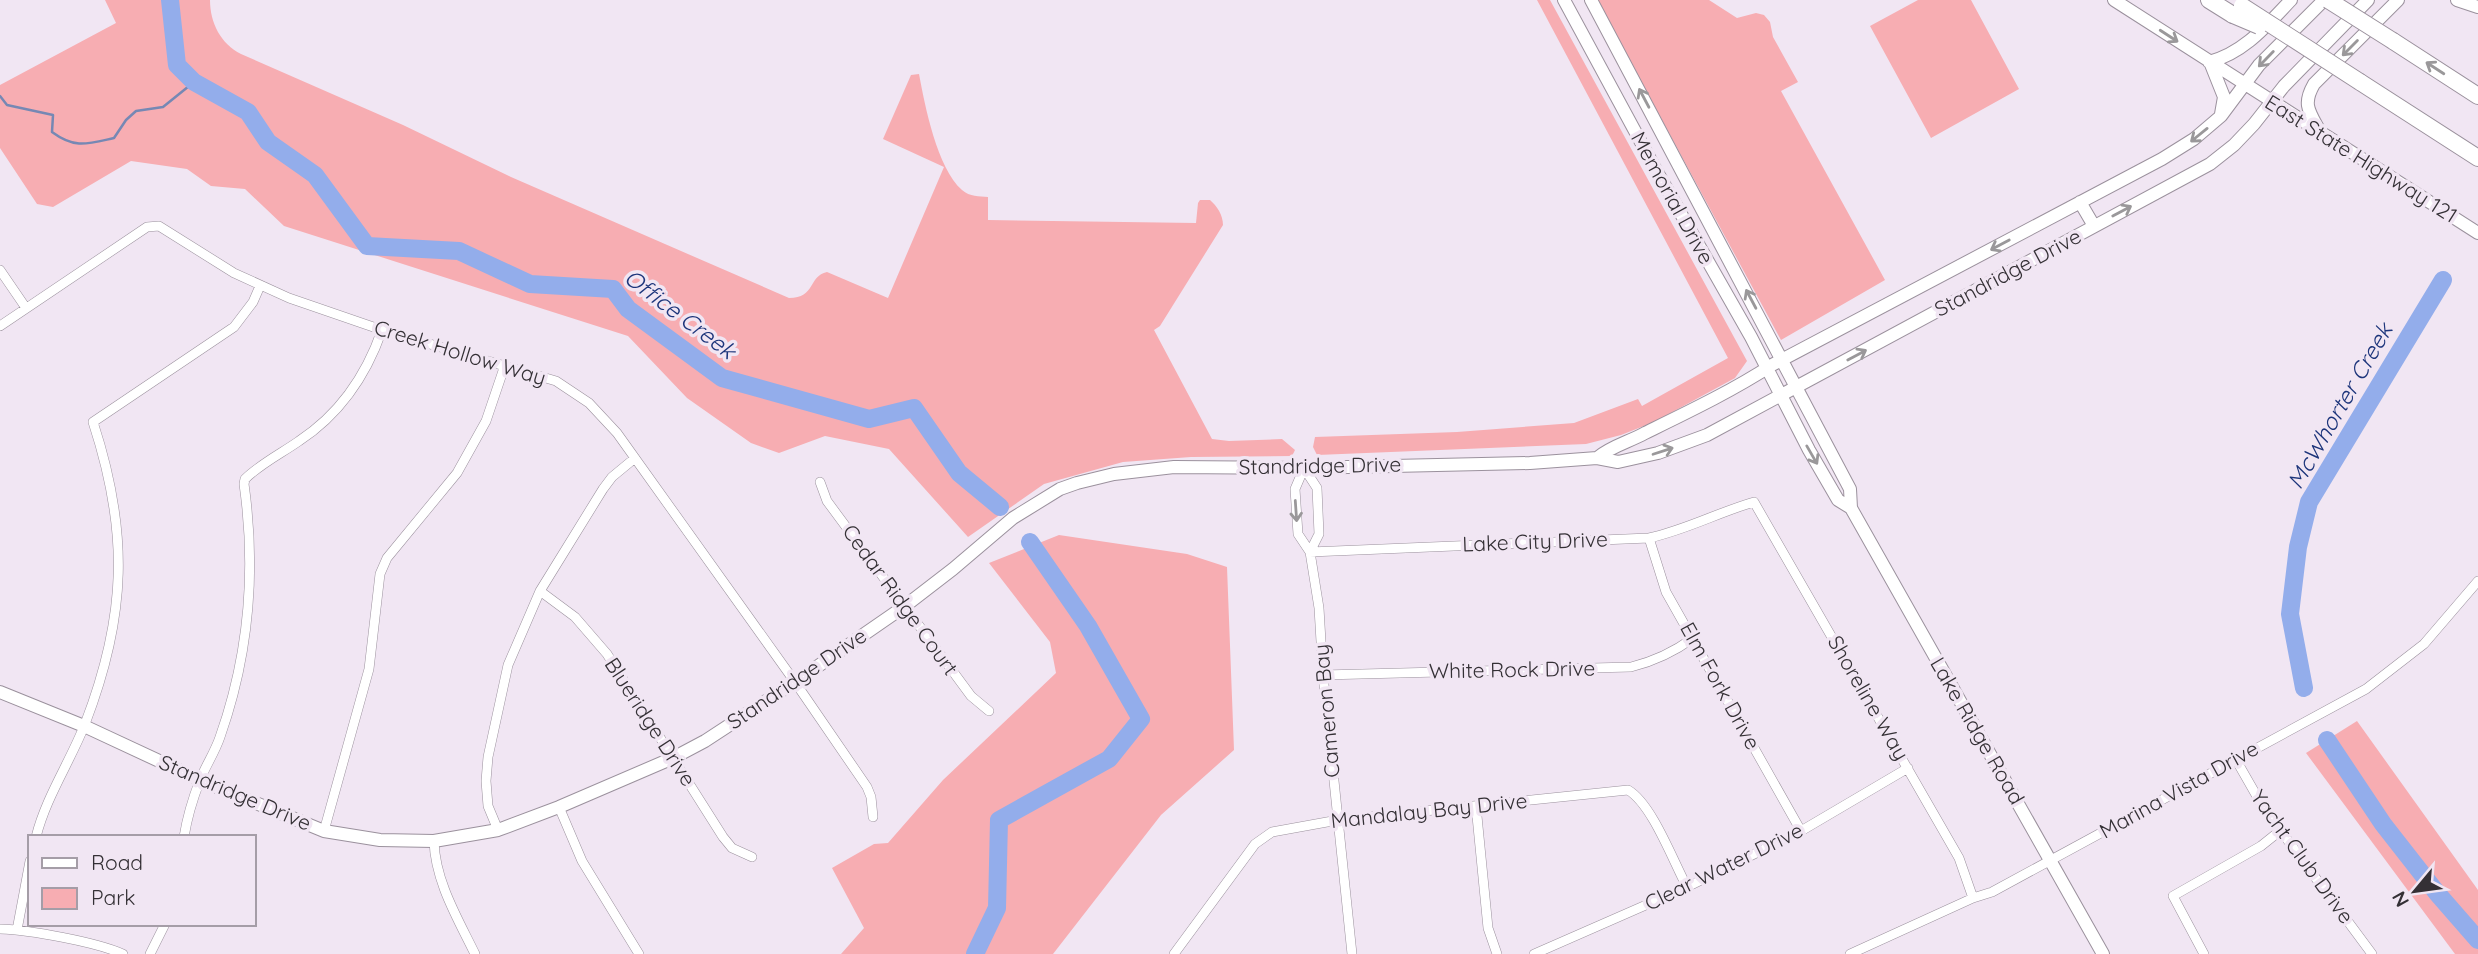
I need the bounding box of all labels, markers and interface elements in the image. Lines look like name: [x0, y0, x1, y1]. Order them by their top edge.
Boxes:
one-way arrow: [2159, 29, 2179, 43]
one-way arrow: [2341, 39, 2358, 56]
one-way arrow: [2257, 50, 2274, 67]
one-way arrow: [2426, 61, 2445, 76]
street label: East State Highway 121: [2261, 88, 2462, 228]
one-way arrow: [1637, 89, 1651, 109]
street label: Memorial Drive: [1626, 127, 1720, 268]
one-way arrow: [2190, 127, 2208, 143]
one-way arrow: [2111, 204, 2132, 218]
street label: Standridge Drive: [1930, 222, 2085, 322]
one-way arrow: [1990, 238, 2010, 252]
water label: Office Creek: [619, 262, 743, 366]
one-way arrow: [1744, 289, 1757, 310]
street label: Creek Hollow Way: [371, 314, 549, 391]
water label: McWhorter Creek: [2280, 316, 2400, 494]
one-way arrow: [1846, 347, 1867, 361]
one-way arrow: [1652, 443, 1674, 456]
one-way arrow: [1805, 445, 1819, 465]
street label: Standridge Drive: [1238, 451, 1402, 479]
one-way arrow: [1290, 499, 1303, 522]
street label: Cedar Ridge Court: [837, 519, 964, 680]
street label: Lake City Drive: [1462, 525, 1608, 557]
street label: Elm Fork Drive: [1675, 617, 1767, 754]
street label: Standridge Drive: [722, 622, 871, 734]
street label: Shoreline Way: [1823, 631, 1915, 764]
street label: Cameron Bay: [1307, 643, 1345, 779]
street label: Blueridge Drive: [600, 652, 702, 791]
street label: Lake Ridge Road: [1925, 652, 2031, 809]
street label: White Rock Drive: [1429, 655, 1595, 683]
street label: Marina Vista Drive: [2095, 735, 2263, 844]
street label: Standridge Drive: [155, 748, 315, 836]
street label: Yacht Club Drive: [2246, 785, 2360, 928]
street label: Mandalay Bay Drive: [1329, 787, 1528, 833]
street label: Clear Water Drive: [1640, 817, 1807, 916]
legend: [28, 835, 256, 926]
text: Road: [91, 849, 143, 875]
north arrow: [2380, 856, 2450, 926]
text: Park: [91, 884, 135, 910]
text: N: [2386, 887, 2414, 911]

